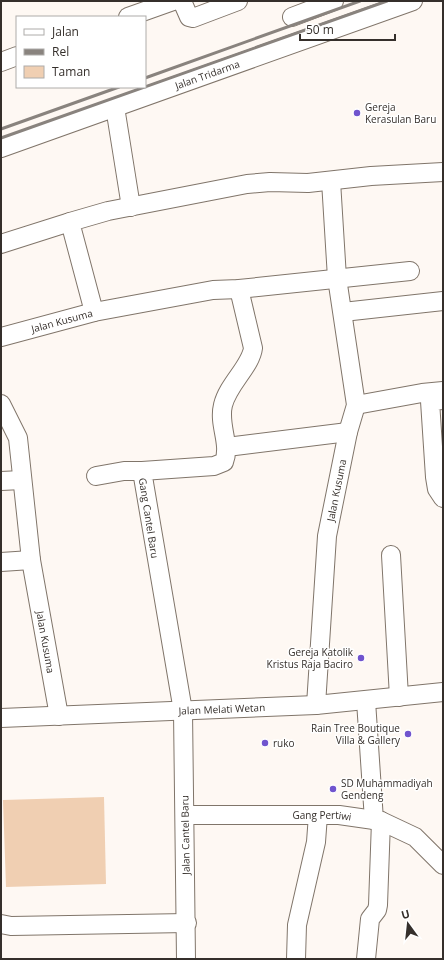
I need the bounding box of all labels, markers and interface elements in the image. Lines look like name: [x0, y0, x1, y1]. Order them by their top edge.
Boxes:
legend: [16, 16, 146, 88]
scale bar: [300, 16, 395, 42]
text: 50 m: [306, 21, 334, 38]
text: Jalan: [51, 23, 79, 40]
text: Rel: [52, 43, 69, 60]
street label: Jalan Tridarma: [172, 56, 242, 93]
text: Taman: [52, 63, 90, 80]
place label: Gereja Kerasulan Baru: [365, 100, 436, 126]
marker: Gereja Kerasulan Baru: [352, 108, 362, 118]
street label: Jalan Kusuma: [29, 306, 94, 336]
street label: Jalan Kusuma: [323, 458, 349, 524]
street label: Gang Cantel Baru: [136, 477, 162, 559]
street label: Jalan Kusuma: [33, 609, 58, 674]
place label: Gereja Katolik Kristus Raja Baciro: [267, 645, 354, 671]
marker: Gereja Katolik Kristus Raja Baciro: [356, 653, 366, 663]
street label: Jalan Melati Wetan: [177, 700, 265, 718]
place label: Rain Tree Boutique Villa & Gallery: [311, 721, 401, 747]
marker: Rain Tree Boutique Villa & Gallery: [403, 729, 413, 739]
place label: ruko: [273, 736, 295, 750]
marker: ruko: [260, 738, 270, 748]
place label: SD Muhammadiyah Gendeng: [341, 776, 433, 802]
marker: SD Muhammadiyah Gendeng: [328, 784, 338, 794]
street label: Jalan Cantel Baru: [177, 795, 193, 876]
street label: Gang Pertiwi: [292, 808, 352, 824]
north arrow: [388, 904, 428, 944]
text: U: [399, 906, 411, 922]

